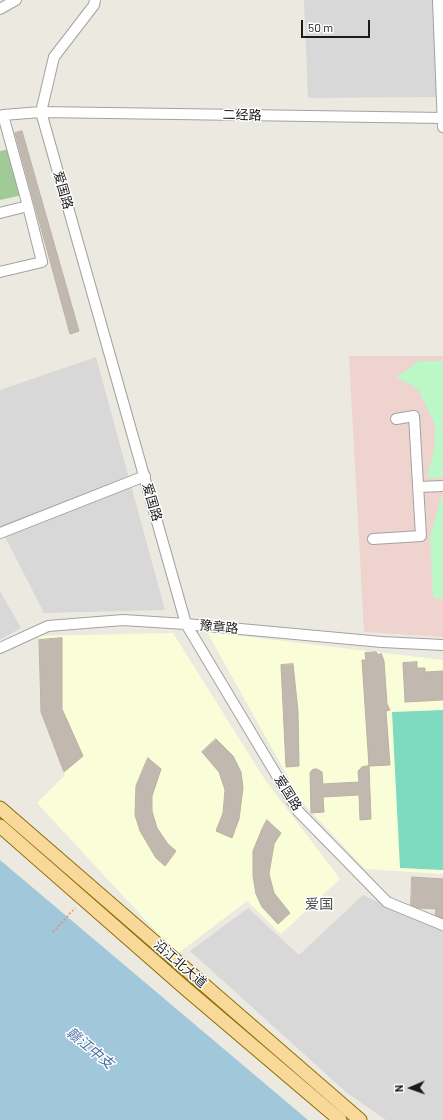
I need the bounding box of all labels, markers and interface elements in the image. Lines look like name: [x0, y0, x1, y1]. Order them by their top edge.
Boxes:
scale bar: [303, 12, 372, 38]
text: 50 m: [308, 20, 333, 34]
street label: 二经路: [222, 107, 262, 123]
street label: 爱国路: [50, 169, 76, 211]
street label: 爱国路: [139, 481, 165, 523]
street label: 豫章路: [199, 618, 239, 636]
street label: 爱国路: [271, 772, 305, 814]
district label: 爱国: [305, 896, 333, 912]
street label: 沿江北大道: [150, 937, 210, 991]
water label: 赣江中支: [63, 1024, 117, 1072]
north arrow: [391, 1068, 431, 1108]
text: N: [392, 1085, 405, 1092]

